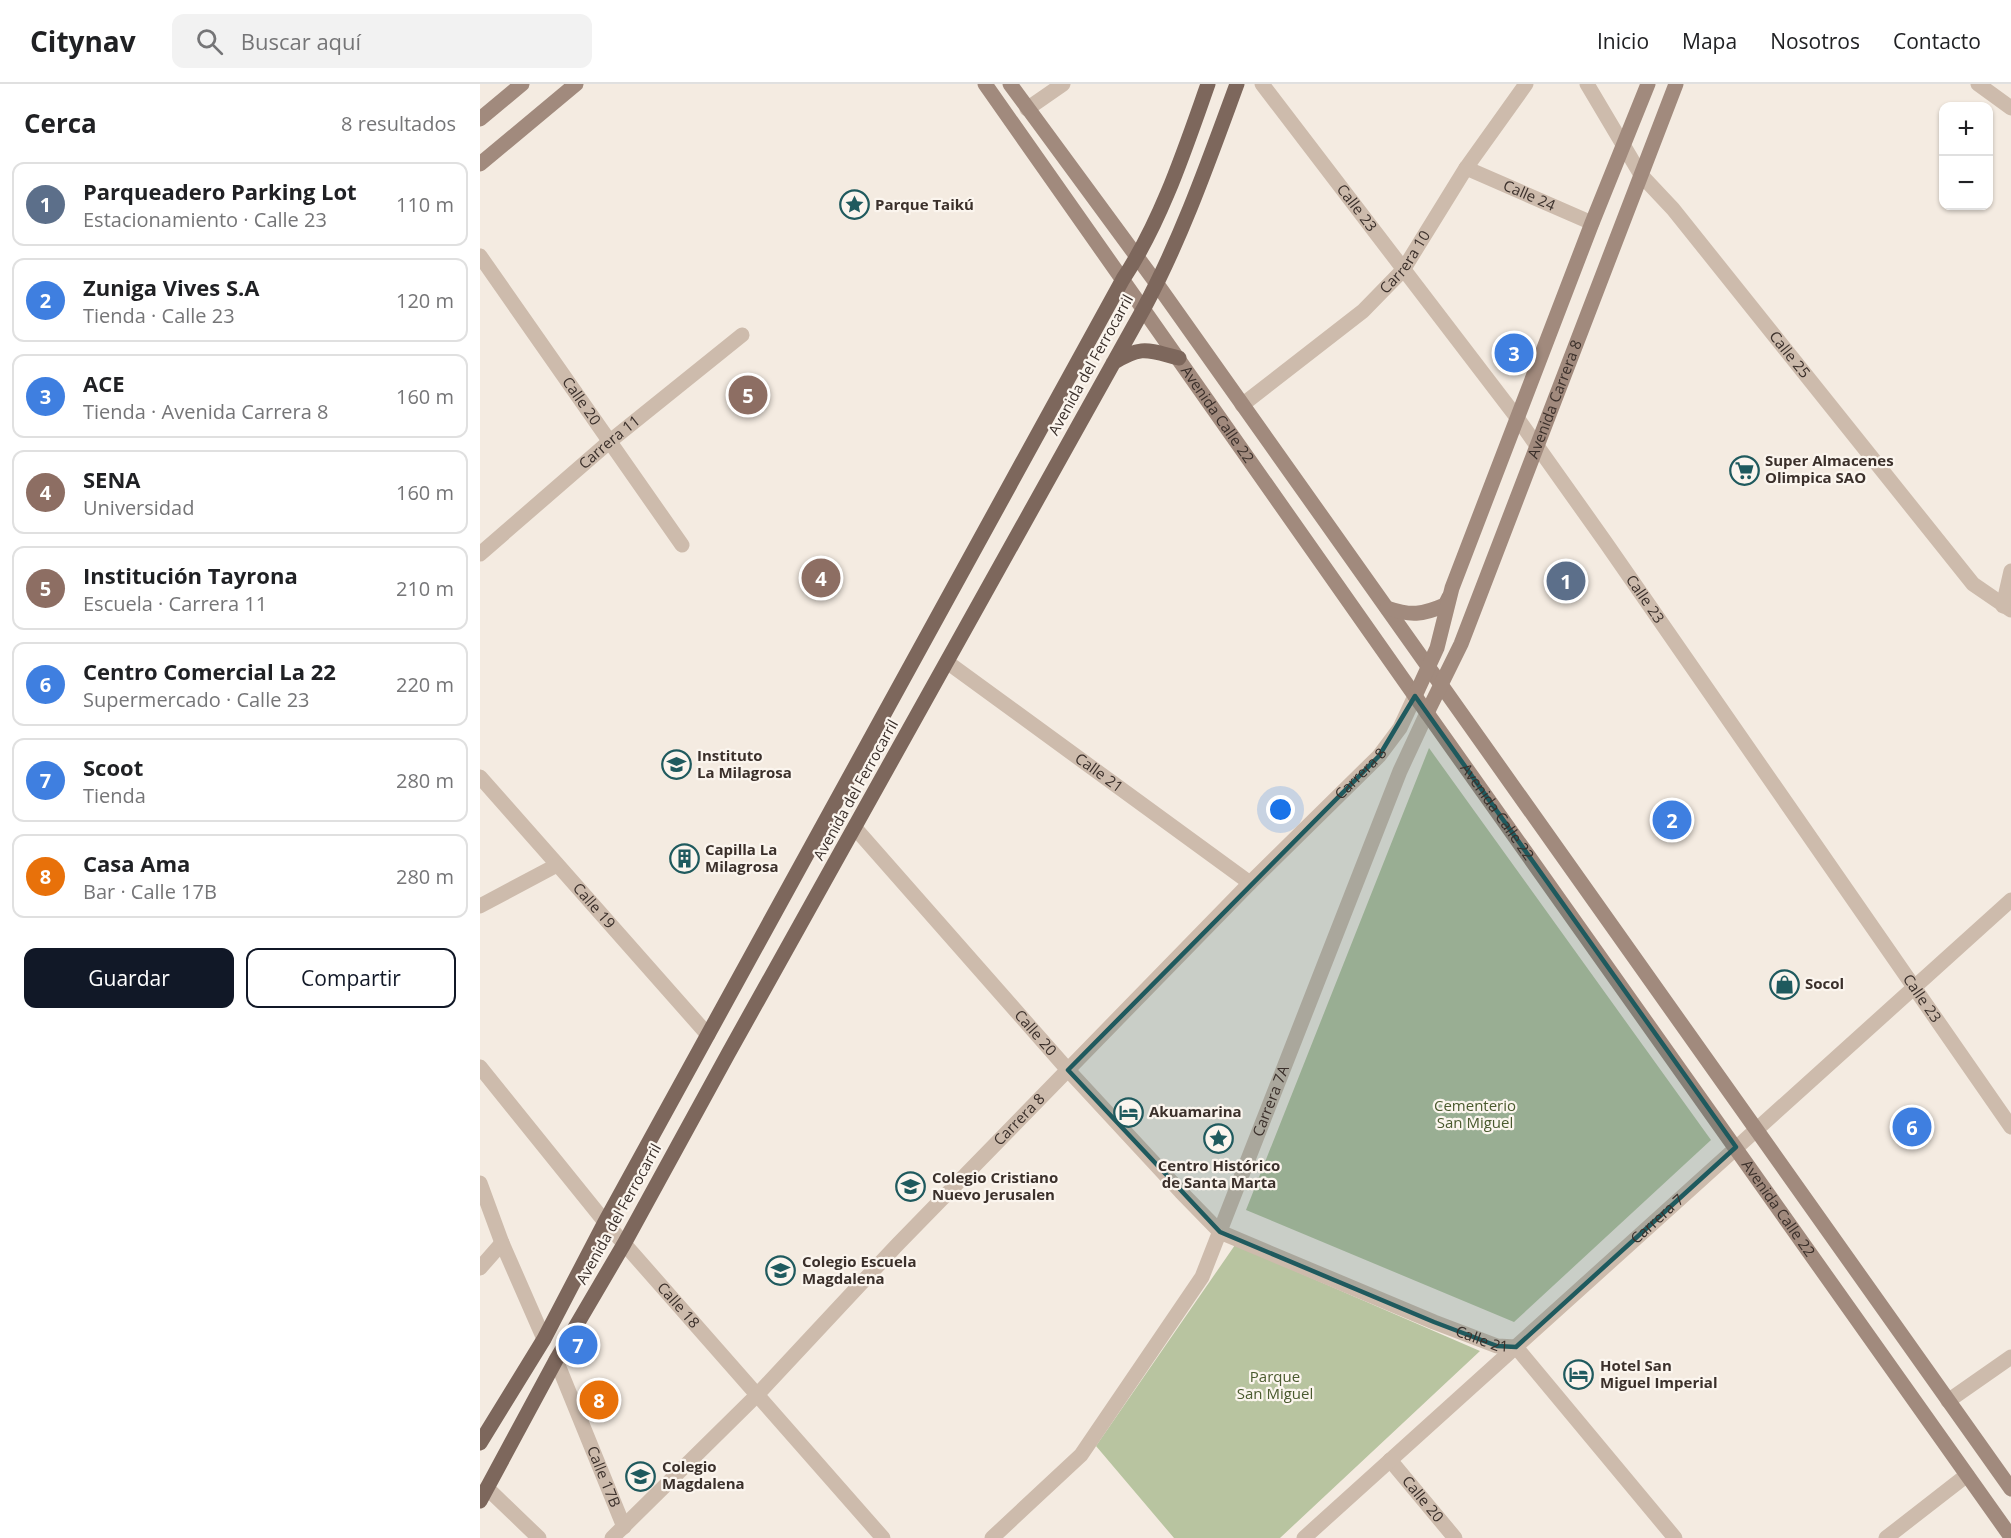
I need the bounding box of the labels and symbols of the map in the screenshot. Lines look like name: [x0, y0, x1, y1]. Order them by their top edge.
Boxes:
street label: Calle 24: [1500, 175, 1559, 215]
street label: Calle 23: [1333, 179, 1382, 235]
place icon: Parque Taikú: [838, 189, 870, 221]
place label: Parque Taikú: [875, 194, 974, 214]
street label: Carrera 10: [1375, 226, 1434, 297]
street label: Avenida del Ferrocarril: [1043, 291, 1137, 438]
street label: Calle 25: [1765, 326, 1815, 382]
pin: 3: [1494, 330, 1534, 376]
street label: Avenida Carrera 8: [1522, 337, 1586, 461]
street label: Avenida Calle 22: [1177, 361, 1259, 467]
street label: Calle 20: [558, 372, 606, 429]
pin: 5: [728, 372, 768, 418]
street label: Carrera 11: [574, 410, 644, 473]
place label: Super Almacenes Olimpica SAO: [1765, 450, 1894, 487]
supermarket icon: Super Almacenes Olimpica SAO: [1728, 454, 1760, 486]
pin: 4: [802, 556, 840, 600]
pin: 1: [1546, 558, 1586, 604]
street label: Calle 23: [1622, 570, 1670, 627]
street label: Avenida del Ferrocarril: [808, 716, 902, 863]
street label: Carrera 8: [1330, 744, 1391, 803]
place label: Instituto La Milagrosa: [697, 745, 792, 782]
street label: Calle 21: [1071, 748, 1128, 796]
school or university icon: Instituto La Milagrosa: [660, 749, 692, 781]
street label: Avenida Calle 22: [1457, 759, 1539, 864]
your location: [1266, 795, 1295, 824]
pin: 2: [1652, 798, 1692, 842]
place label: Capilla La Milagrosa: [705, 839, 778, 876]
building icon: Capilla La Milagrosa: [668, 843, 700, 875]
street label: Calle 19: [569, 878, 620, 932]
shop icon: Socol: [1768, 968, 1800, 1000]
street label: Calle 23: [1899, 970, 1947, 1026]
place label: Socol: [1805, 973, 1844, 993]
street label: Calle 20: [1010, 1005, 1062, 1059]
street label: Carrera 7A: [1247, 1062, 1293, 1139]
street label: Carrera 8: [989, 1088, 1049, 1149]
park label: Cementerio San Miguel: [1434, 1095, 1516, 1132]
hotel icon: Akuamarina: [1112, 1096, 1144, 1128]
place label: Akuamarina: [1149, 1101, 1242, 1121]
pin: 6: [1892, 1104, 1932, 1150]
place icon: Centro Histórico de Santa Marta: [1203, 1123, 1235, 1155]
street label: Avenida del Ferrocarril: [571, 1140, 665, 1287]
place label: Centro Histórico de Santa Marta: [1158, 1155, 1280, 1192]
street label: Avenida Calle 22: [1738, 1155, 1820, 1260]
place label: Colegio Cristiano Nuevo Jerusalen: [932, 1167, 1058, 1204]
school or university icon: Colegio Cristiano Nuevo Jerusalen: [895, 1171, 927, 1203]
street label: Carrera 7: [1626, 1189, 1688, 1248]
place label: Colegio Escuela Magdalena: [802, 1251, 916, 1288]
school or university icon: Colegio Escuela Magdalena: [765, 1255, 797, 1287]
street label: Calle 18: [653, 1277, 705, 1332]
street label: Calle 21: [1453, 1320, 1509, 1356]
pin: 7: [558, 1322, 598, 1368]
place label: Hotel San Miguel Imperial: [1600, 1355, 1717, 1392]
hotel icon: Hotel San Miguel Imperial: [1563, 1359, 1595, 1391]
park label: Parque San Miguel: [1237, 1366, 1313, 1403]
pin: 8: [580, 1378, 618, 1422]
street label: Calle 17B: [583, 1443, 626, 1510]
place label: Colegio Magdalena: [662, 1456, 745, 1493]
school or university icon: Colegio Magdalena: [625, 1460, 657, 1492]
street label: Calle 20: [1398, 1471, 1449, 1526]

